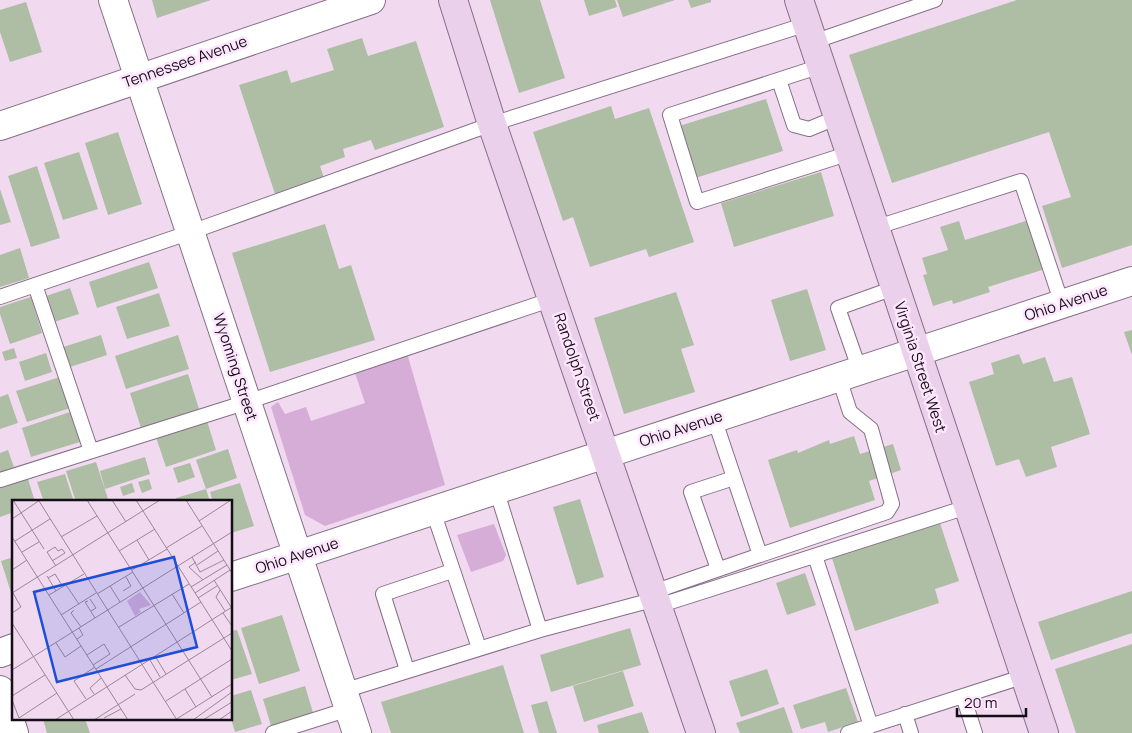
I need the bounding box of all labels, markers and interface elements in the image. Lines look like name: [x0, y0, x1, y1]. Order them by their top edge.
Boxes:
street label: Tennessee Avenue: [120, 30, 250, 93]
street label: Ohio Avenue: [1021, 279, 1110, 326]
street label: Virginia Street West: [889, 299, 952, 435]
street label: Randolph Street: [549, 310, 606, 424]
street label: Wyoming Street: [208, 311, 263, 423]
street label: Ohio Avenue: [636, 405, 725, 452]
inset map: [12, 500, 232, 720]
street label: Ohio Avenue: [252, 532, 341, 579]
scale bar: [957, 686, 1026, 718]
text: 20 m: [964, 692, 997, 713]

